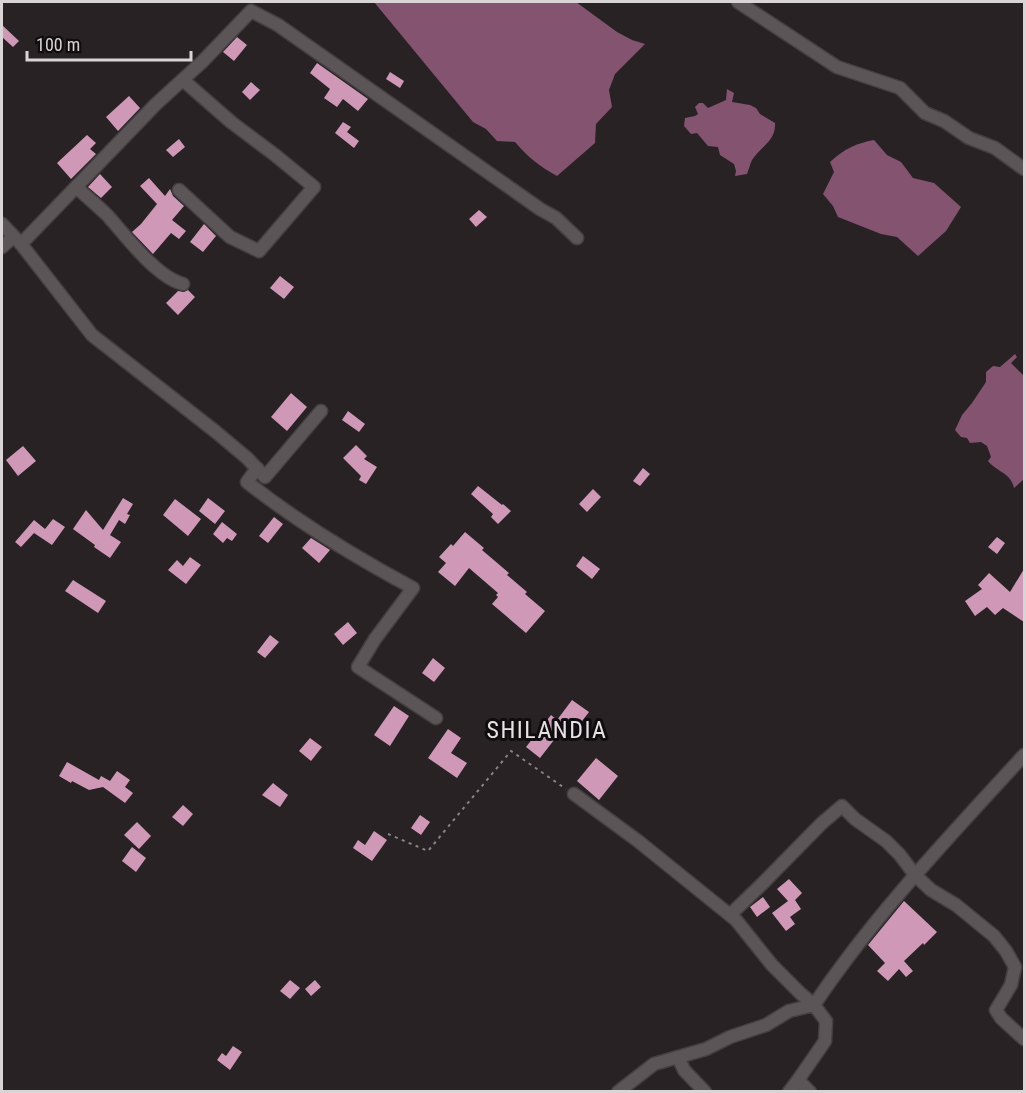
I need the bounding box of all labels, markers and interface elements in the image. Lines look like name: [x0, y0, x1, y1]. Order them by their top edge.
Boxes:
scale bar: [27, 24, 190, 62]
text: 100 m: [36, 34, 80, 55]
district label: SHILANDIA: [487, 716, 607, 744]

